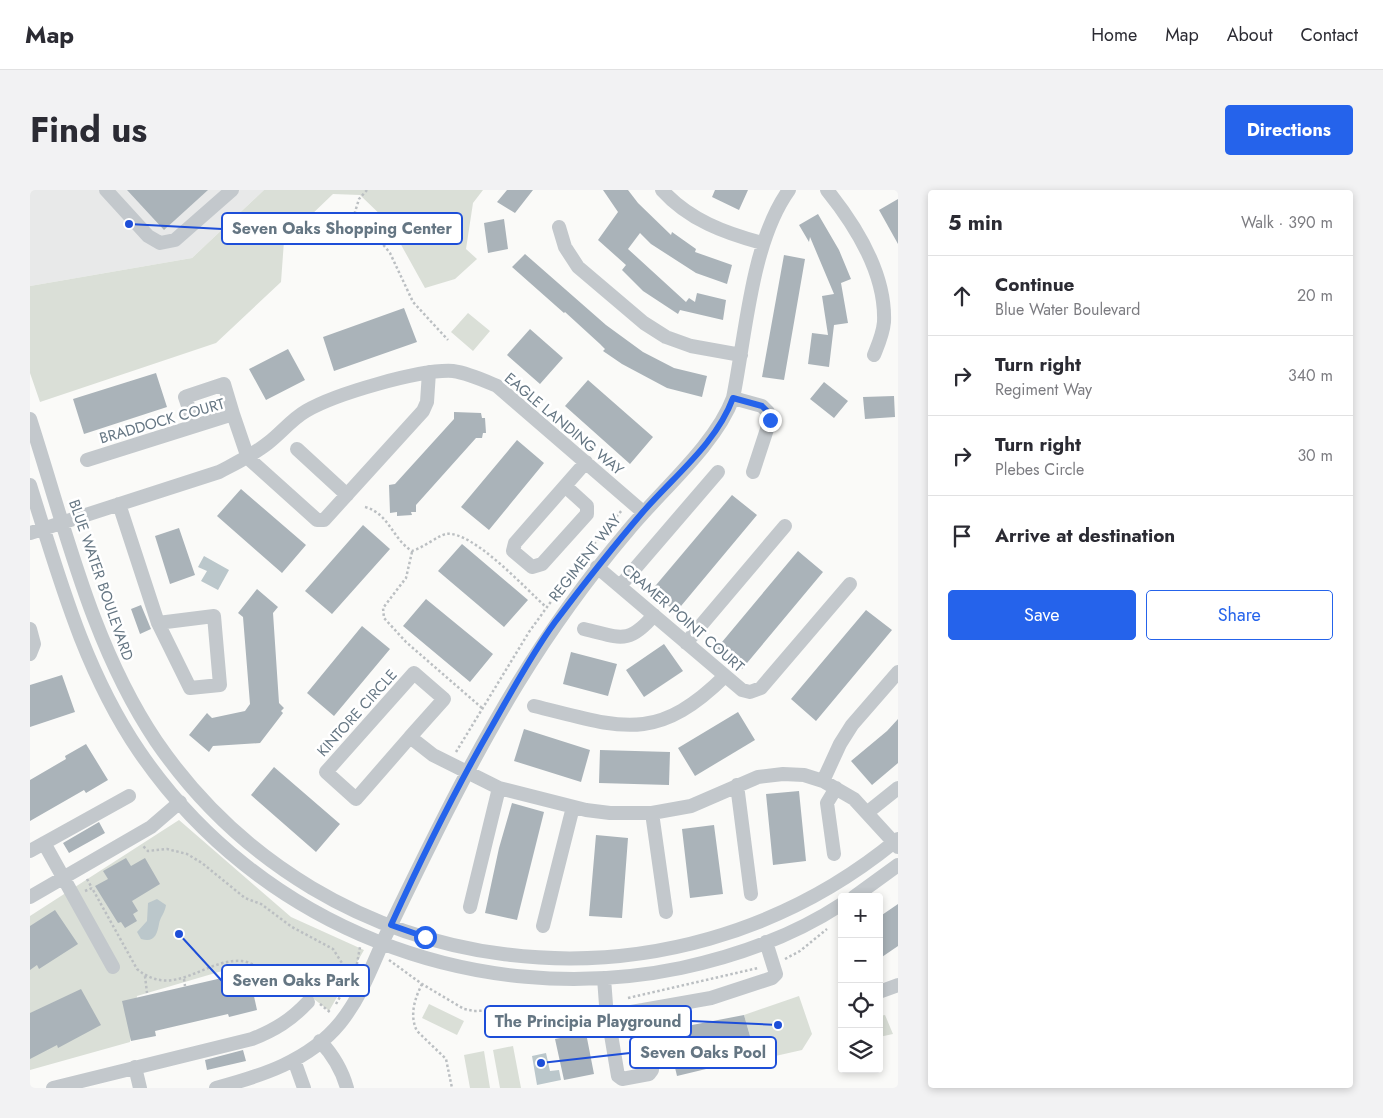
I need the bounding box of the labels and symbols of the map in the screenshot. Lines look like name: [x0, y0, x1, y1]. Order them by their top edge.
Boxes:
callout: Seven Oaks Shopping Center: [222, 213, 462, 244]
text: Seven Oaks Shopping Center: [232, 217, 453, 240]
street label: EAGLE LANDING WAY: [500, 367, 629, 481]
street label: BRADDOCK COURT: [97, 393, 227, 449]
route end: [759, 409, 782, 432]
street label: BLUE WATER BOULEVARD: [63, 496, 139, 664]
street label: REGIMENT WAY: [544, 509, 627, 607]
street label: CRAMER POINT COURT: [617, 559, 749, 677]
street label: KINTORE CIRCLE: [312, 665, 402, 761]
route start: [414, 926, 437, 949]
callout: Seven Oaks Park: [222, 965, 369, 996]
text: Seven Oaks Park: [232, 969, 360, 992]
callout: The Principia Playground: [485, 1006, 691, 1037]
text: The Principia Playground: [495, 1010, 681, 1033]
callout: Seven Oaks Pool: [630, 1037, 776, 1068]
text: Seven Oaks Pool: [640, 1041, 766, 1064]

